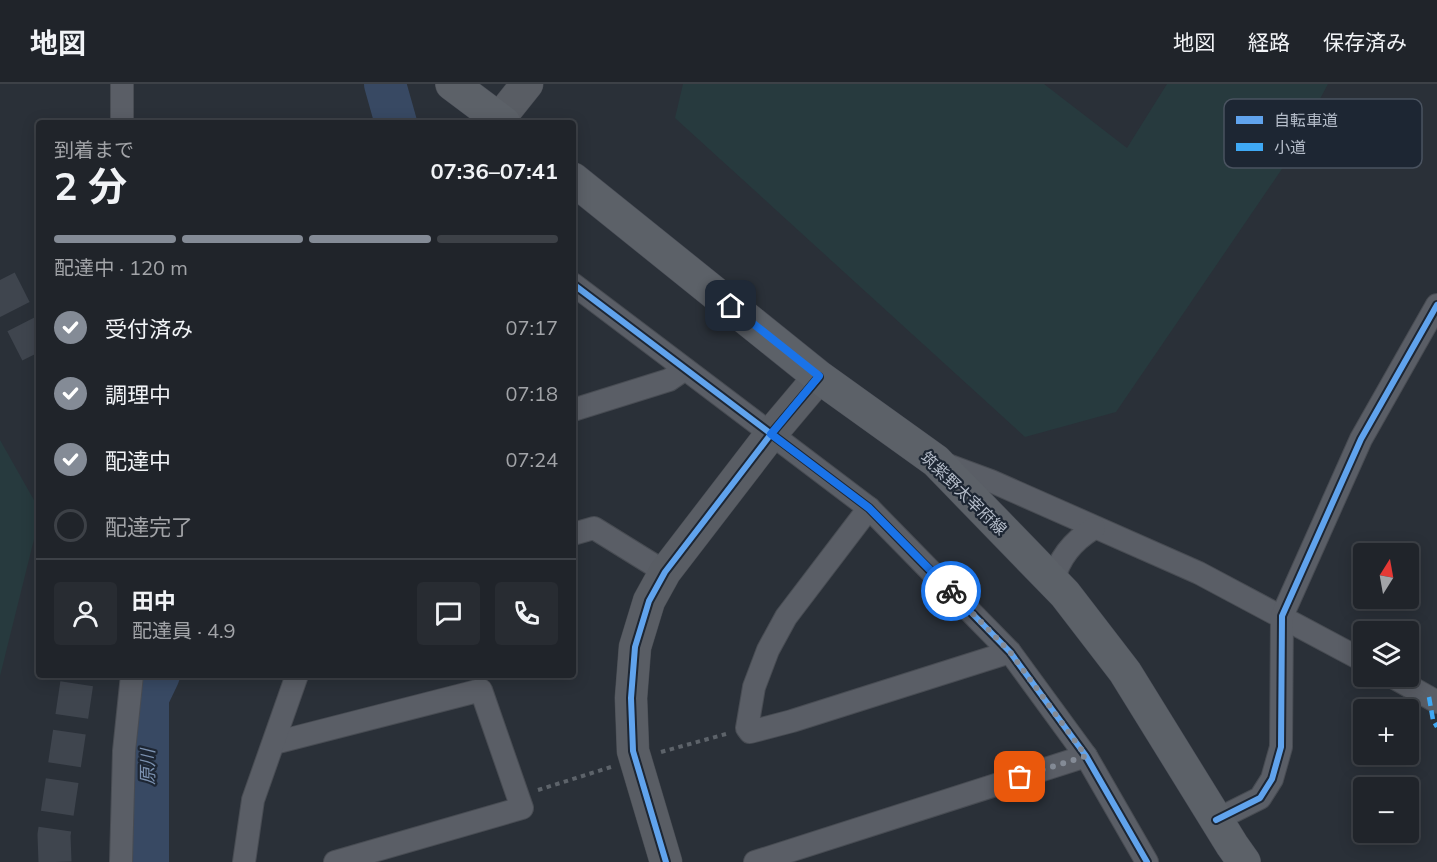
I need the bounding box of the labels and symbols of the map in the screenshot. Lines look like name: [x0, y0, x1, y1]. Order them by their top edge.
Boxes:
legend: [1224, 99, 1422, 168]
text: 自転車道: [1274, 110, 1338, 130]
text: 小道: [1274, 137, 1306, 157]
pin: [705, 280, 756, 331]
street label: 筑紫野太宰府線: [917, 447, 1011, 539]
north arrow: [1353, 543, 1419, 609]
courier: [921, 561, 981, 621]
water label: 原川: [136, 747, 159, 785]
pin: [994, 751, 1045, 802]

